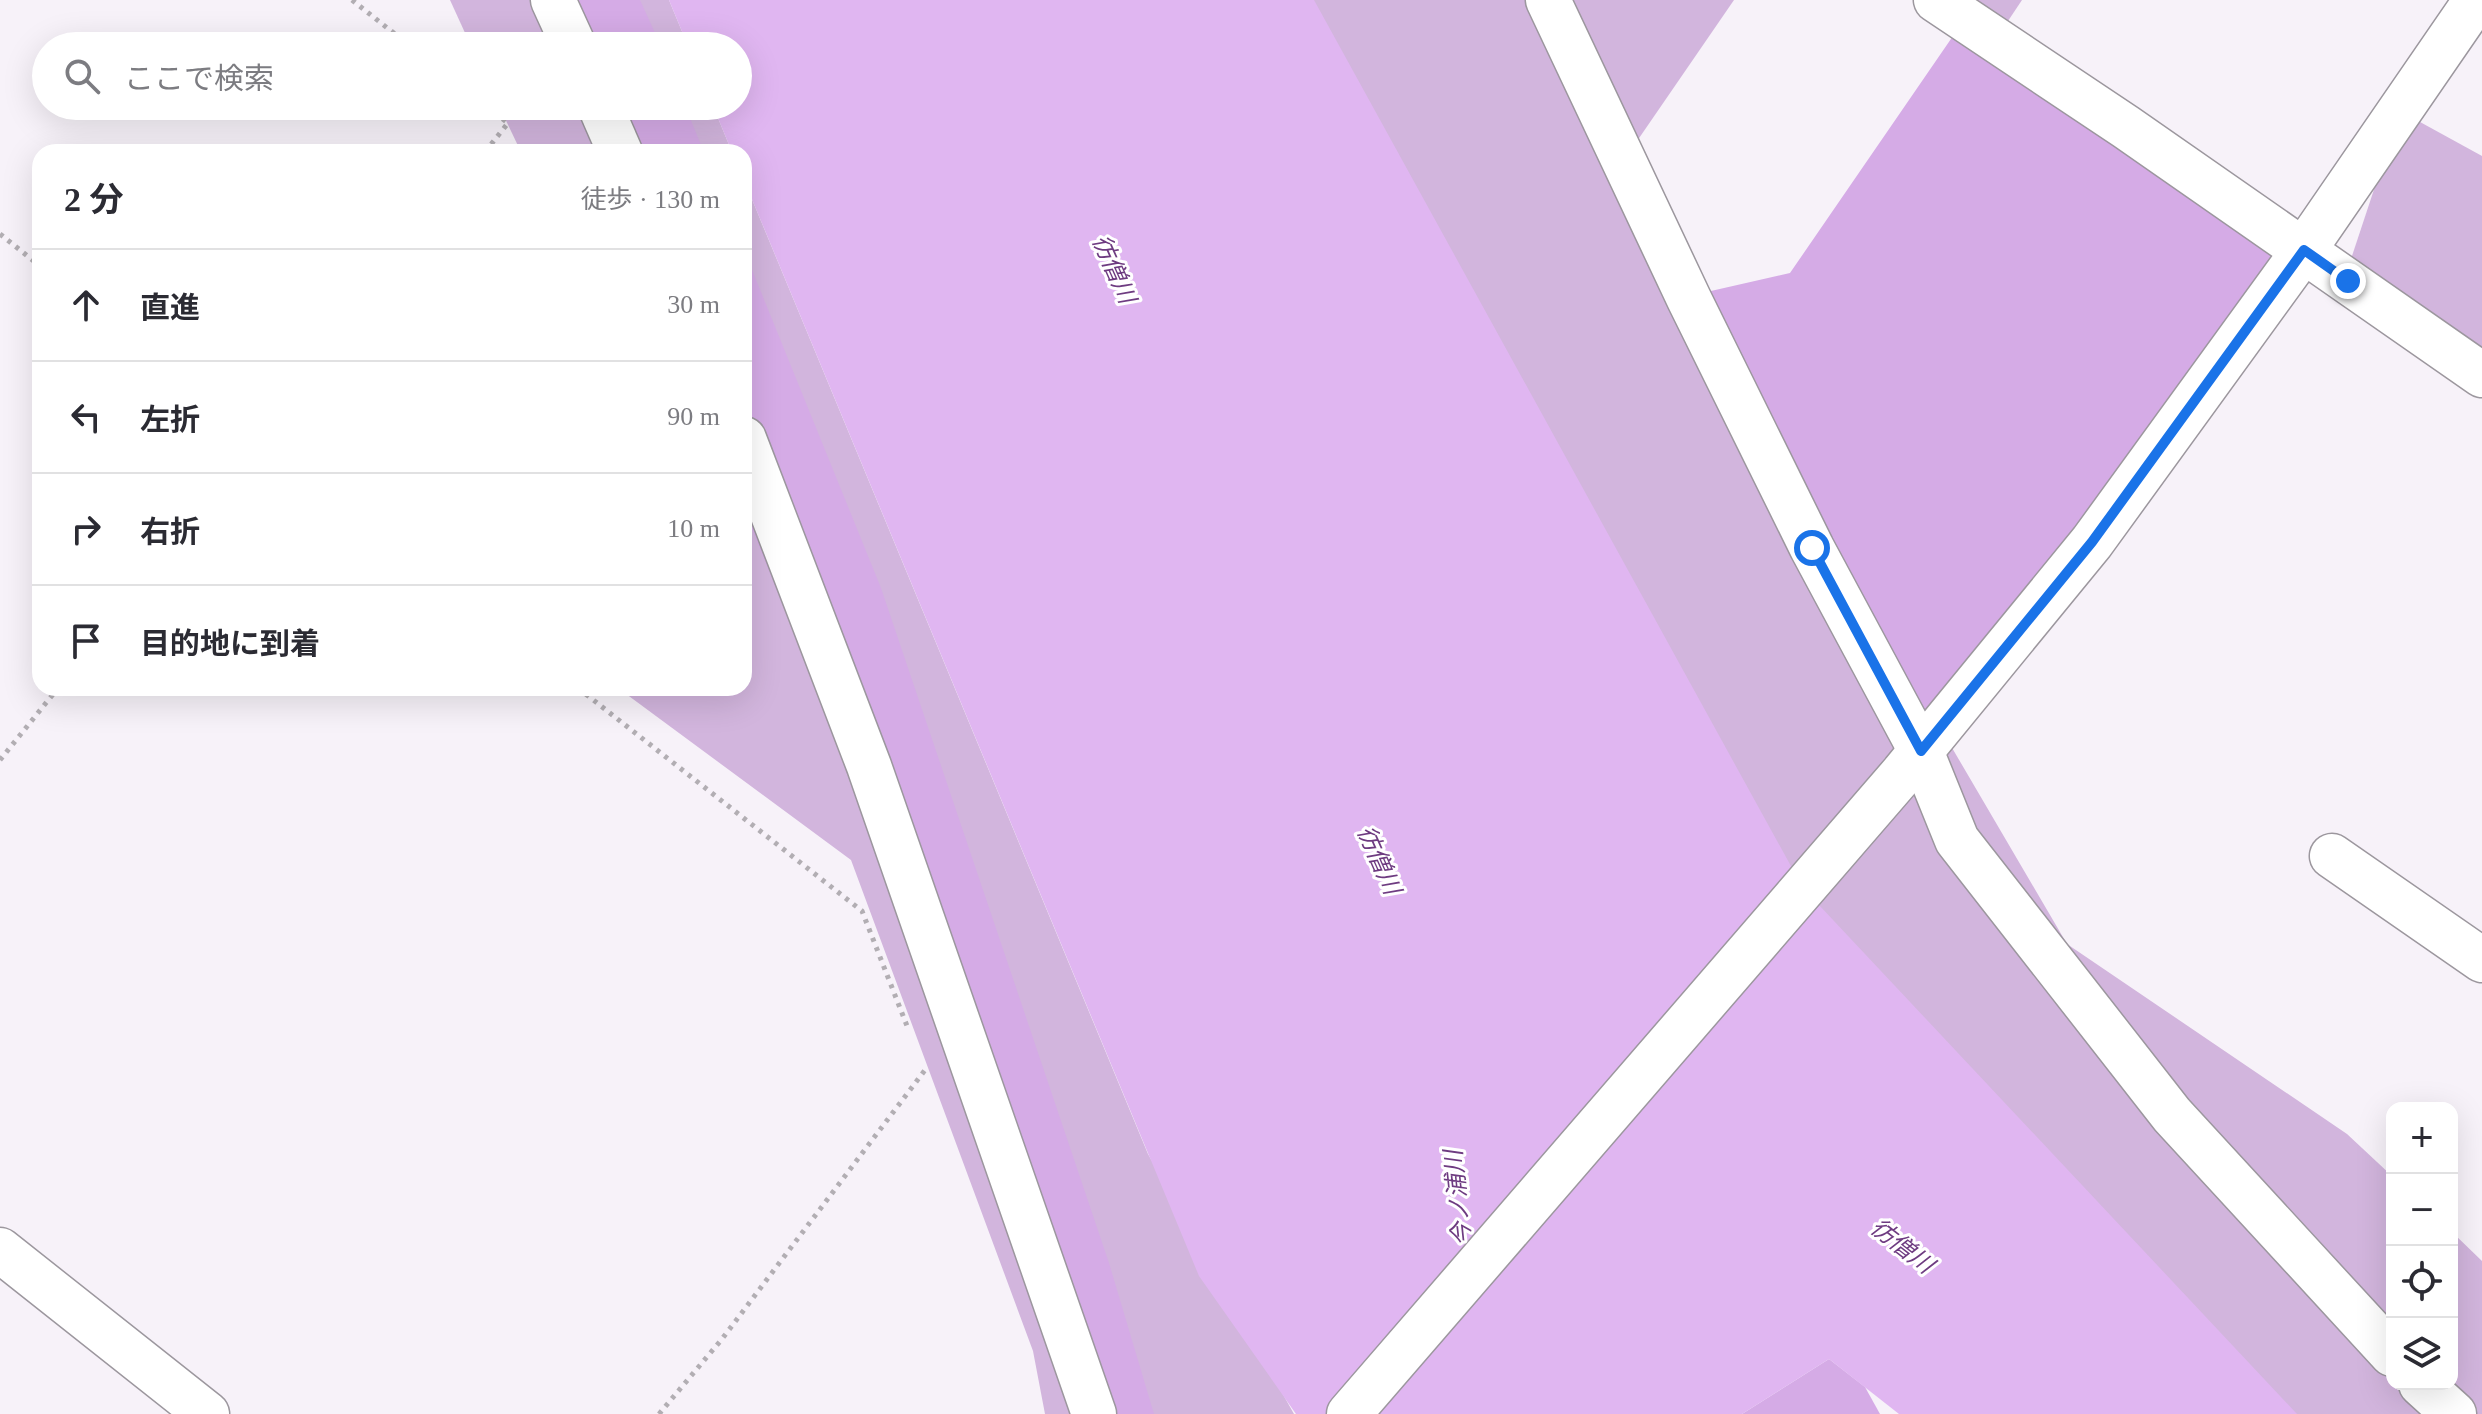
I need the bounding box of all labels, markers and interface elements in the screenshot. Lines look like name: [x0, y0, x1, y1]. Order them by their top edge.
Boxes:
search box: [32, 32, 752, 120]
icon: search: [60, 54, 104, 98]
text: ここで検索: [124, 62, 274, 95]
text: 2 分: [64, 181, 124, 218]
text: 徒歩 · 130 m: [581, 185, 720, 214]
water label: 彷僧川: [1087, 231, 1142, 310]
route end: [2330, 263, 2366, 299]
icon: ahead: [64, 283, 108, 327]
text: 30 m: [667, 290, 720, 319]
text: 直進: [140, 291, 200, 324]
icon: left: [64, 395, 108, 439]
text: 90 m: [667, 402, 720, 431]
text: 左折: [140, 403, 200, 436]
icon: right: [64, 507, 108, 551]
text: 10 m: [667, 514, 720, 543]
text: 右折: [140, 515, 200, 548]
route start: [1794, 530, 1830, 566]
icon: arrive: [64, 619, 108, 663]
text: 目的地に到着: [140, 627, 320, 660]
water label: 彷僧川: [1352, 822, 1407, 901]
map controls: [2386, 1102, 2458, 1390]
button: +: [2386, 1102, 2458, 1174]
water label: 今ノ浦川: [1440, 1146, 1476, 1247]
button: −: [2386, 1174, 2458, 1246]
water label: 彷僧川: [1866, 1214, 1941, 1280]
button: locate: [2386, 1246, 2458, 1318]
button: layers: [2386, 1318, 2458, 1390]

